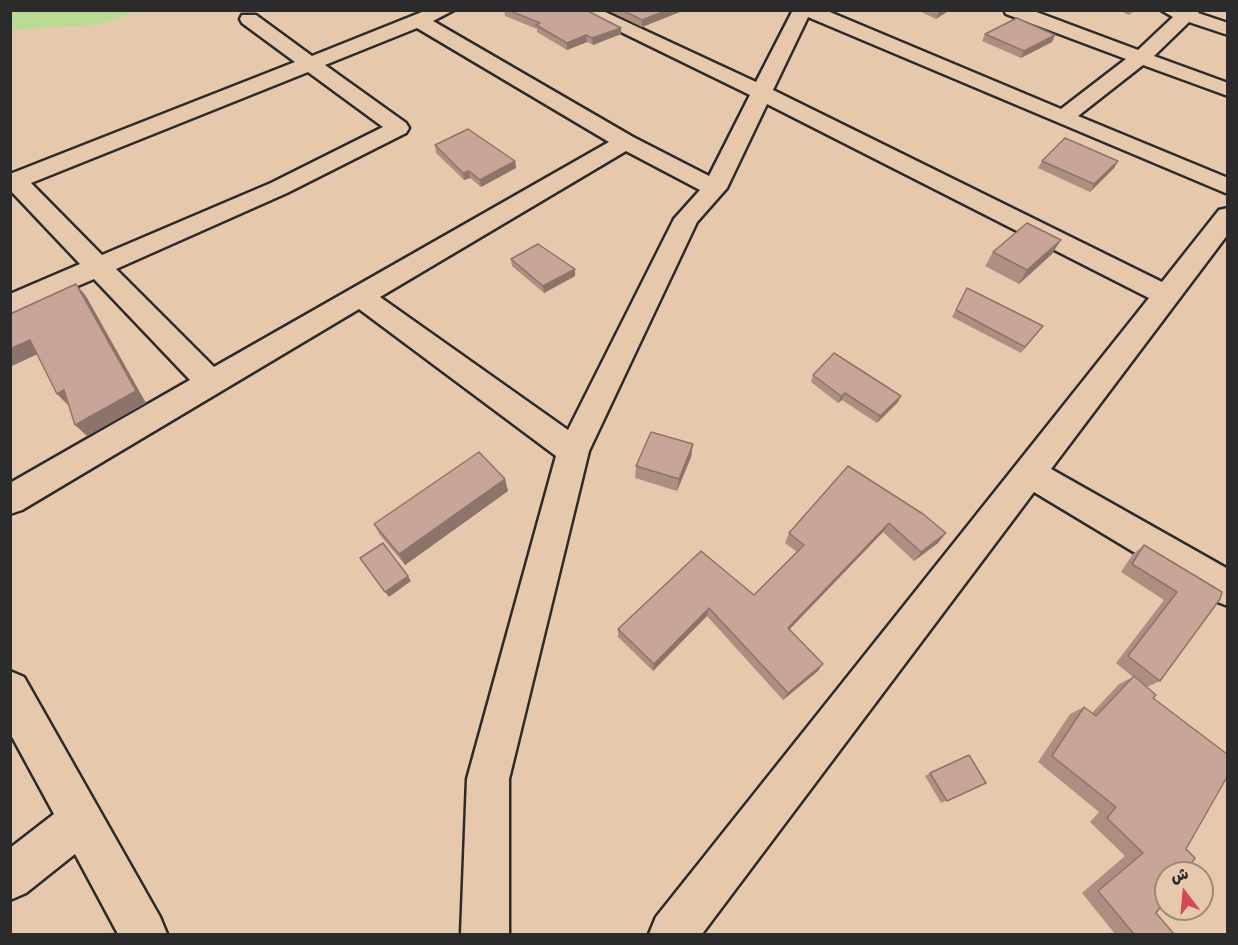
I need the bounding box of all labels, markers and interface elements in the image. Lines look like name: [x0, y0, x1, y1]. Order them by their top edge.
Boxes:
north arrow: [1154, 861, 1214, 921]
text: ش: [1168, 863, 1191, 888]

